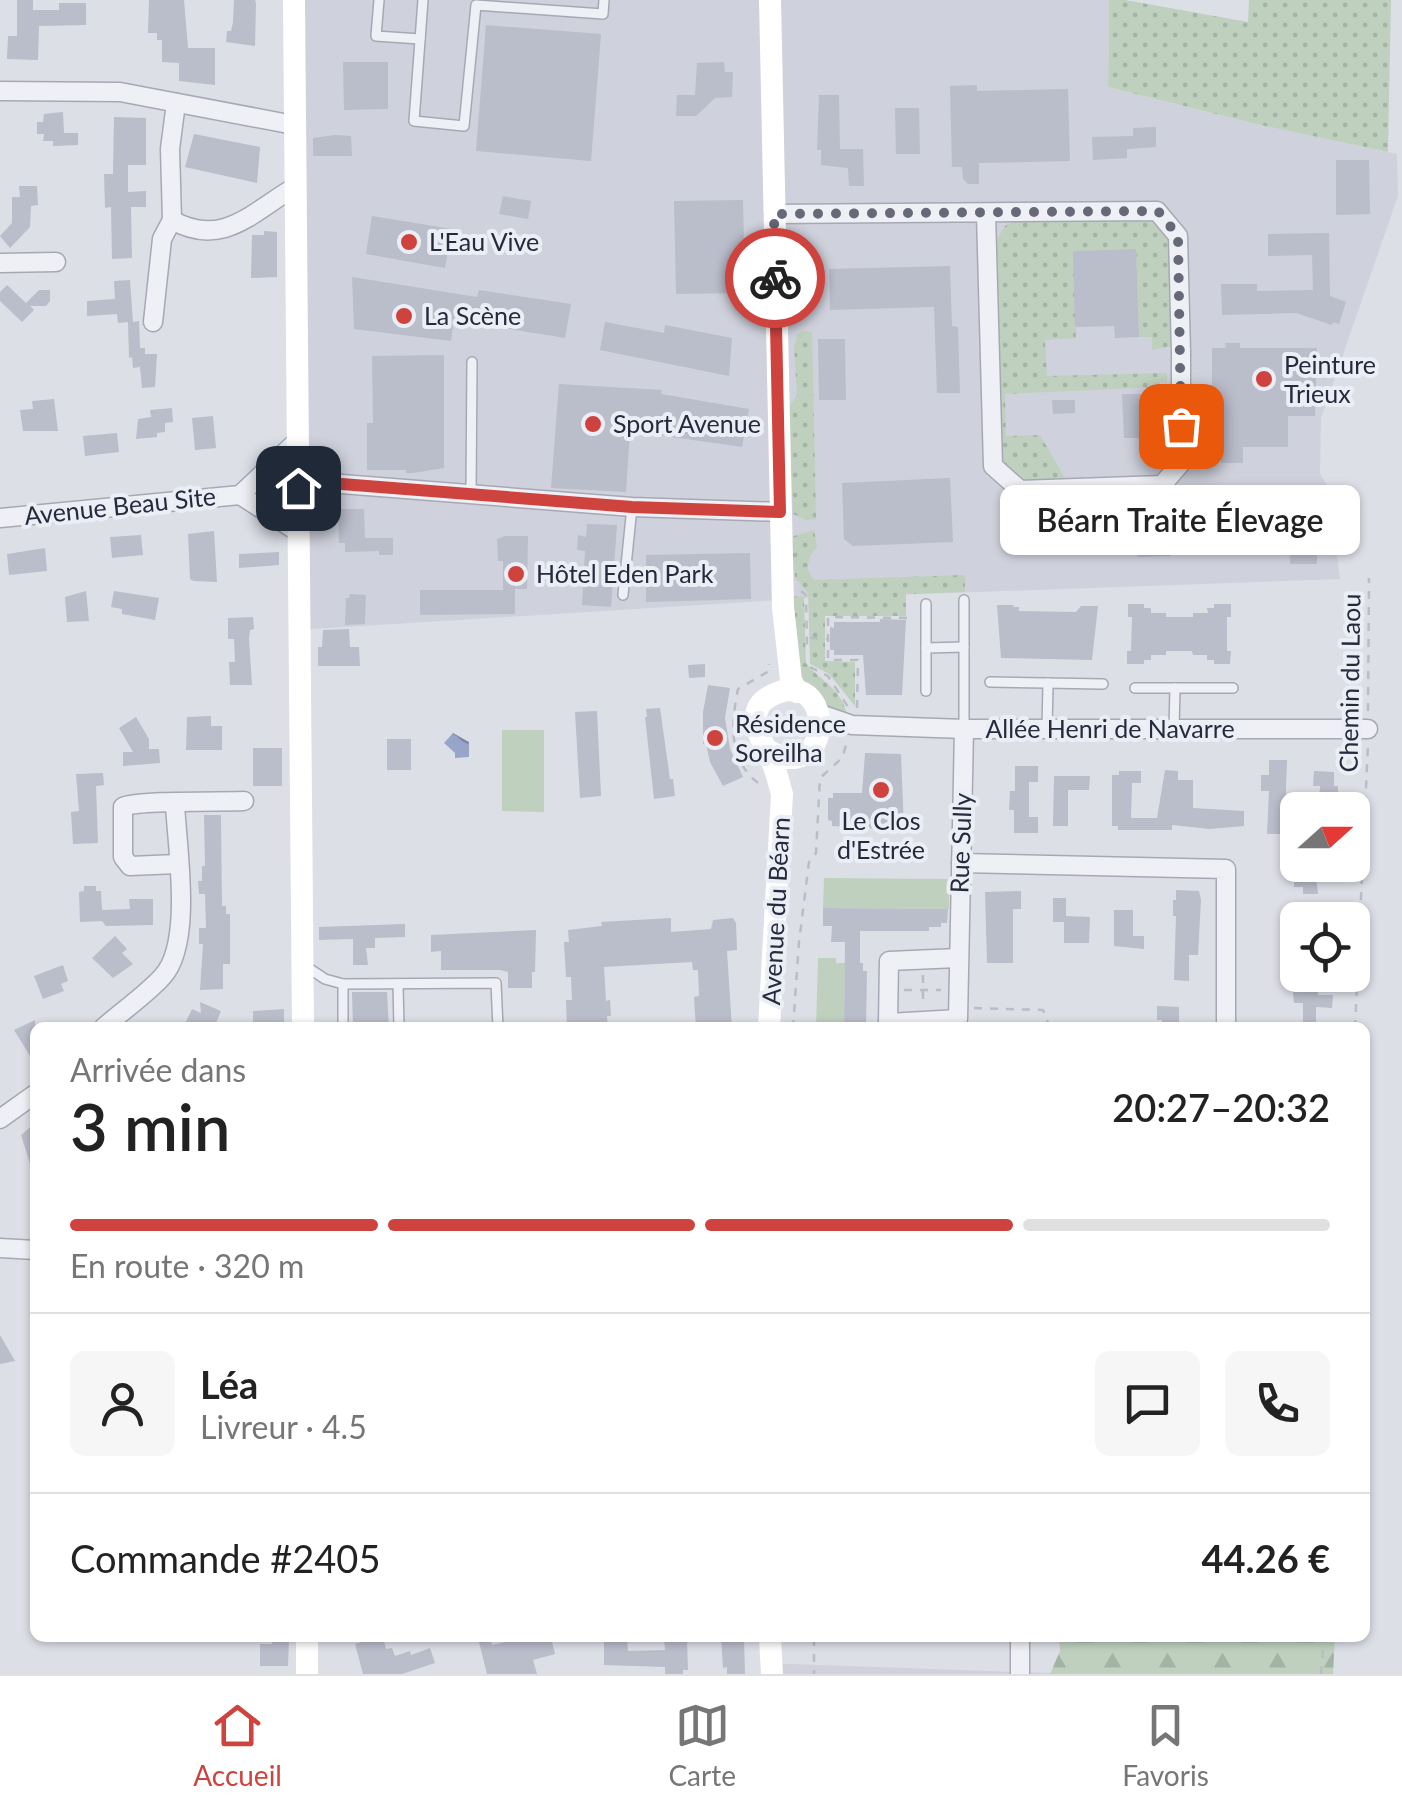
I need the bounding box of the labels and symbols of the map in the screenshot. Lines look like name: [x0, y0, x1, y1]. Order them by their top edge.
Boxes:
place label: L'Eau Vive: [429, 226, 539, 256]
courier: [725, 228, 825, 328]
marker: L'Eau Vive: [398, 231, 420, 253]
place label: La Scène: [424, 300, 521, 330]
marker: La Scène: [393, 305, 415, 327]
place label: Peinture Trieux: [1284, 349, 1376, 408]
marker: Peinture Trieux: [1253, 368, 1275, 390]
pin: [1139, 384, 1224, 469]
place label: Sport Avenue: [613, 408, 761, 438]
marker: Sport Avenue: [582, 413, 604, 435]
pin: [256, 446, 341, 531]
street label: Avenue Beau Site: [23, 480, 217, 530]
callout: Béarn Traite Élevage: [1001, 486, 1361, 556]
place label: Hôtel Eden Park: [536, 558, 714, 588]
marker: Hôtel Eden Park: [505, 563, 527, 585]
street label: Chemin du Laou: [1332, 593, 1366, 772]
place label: Résidence Soreilha: [735, 708, 846, 767]
street label: Allée Henri de Navarre: [985, 713, 1235, 743]
marker: Résidence Soreilha: [704, 727, 726, 749]
marker: Le Clos d'Estrée: [870, 779, 892, 801]
street label: Rue Sully: [943, 792, 977, 894]
north arrow: [1280, 792, 1370, 882]
place label: Le Clos d'Estrée: [837, 805, 925, 864]
street label: Avenue du Béarn: [755, 816, 795, 1006]

